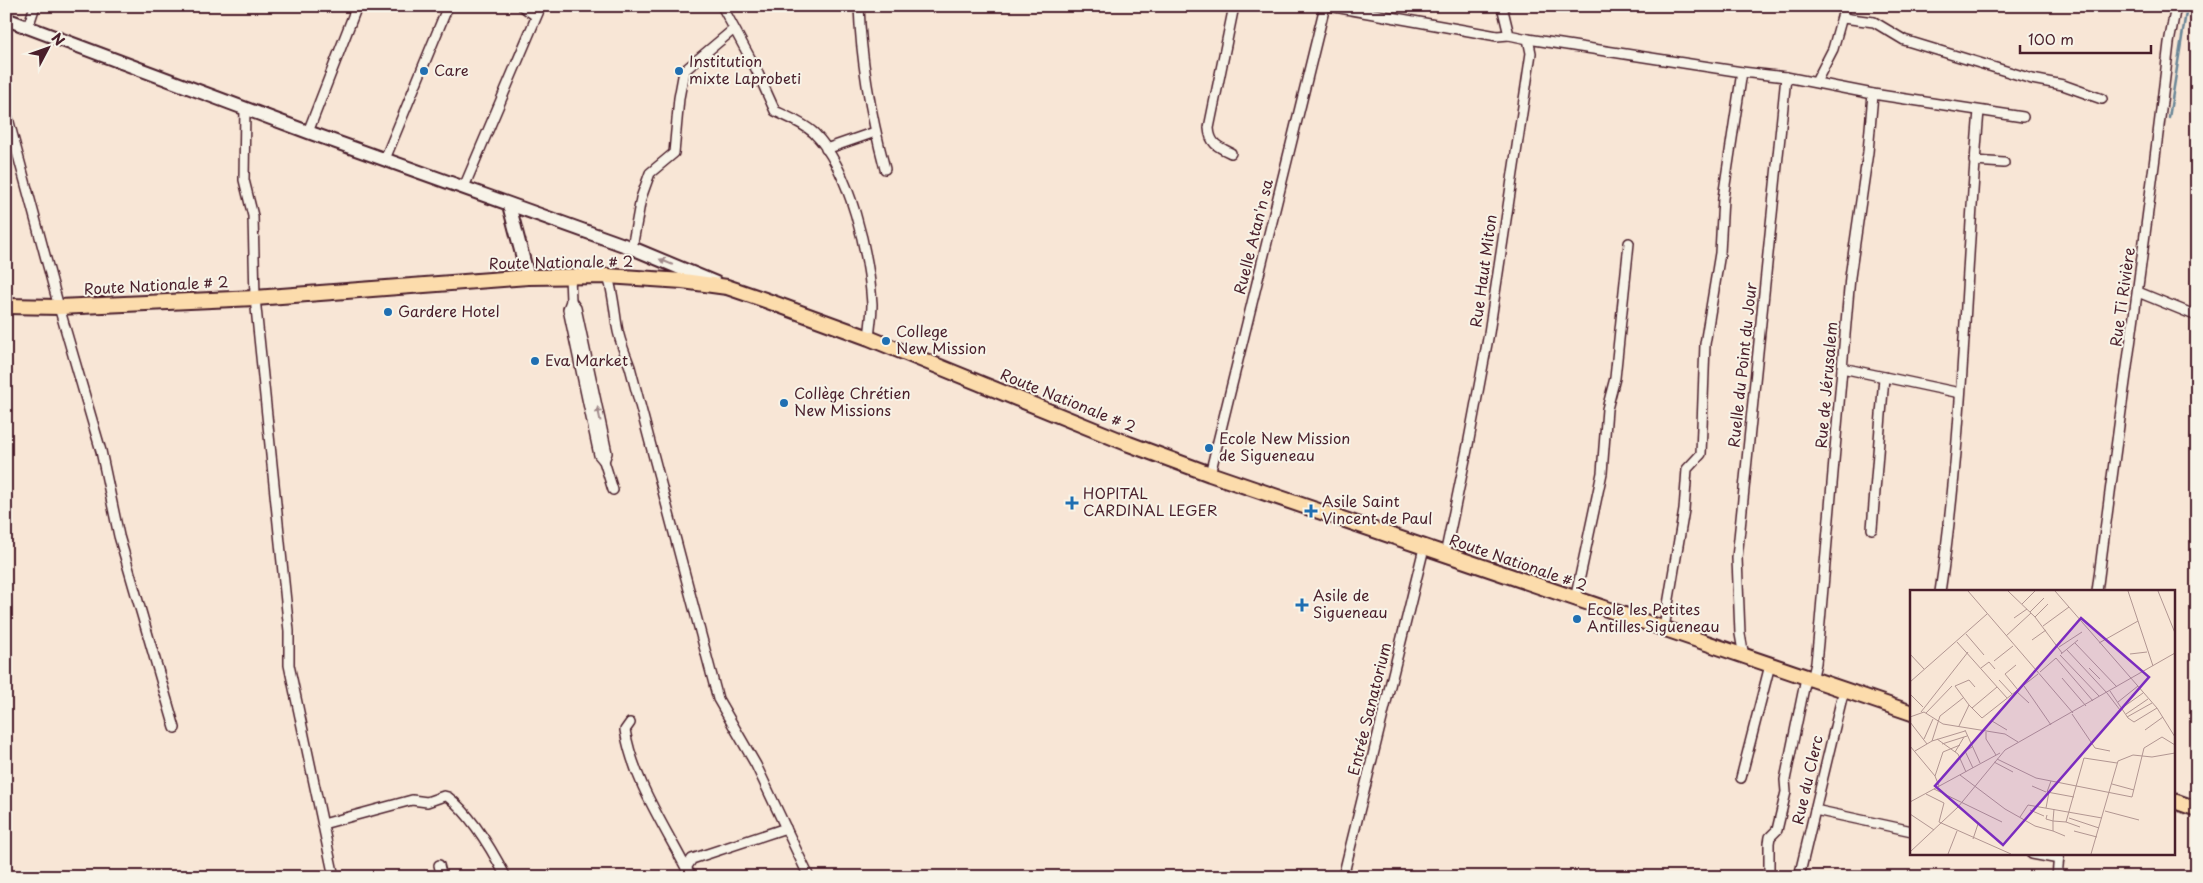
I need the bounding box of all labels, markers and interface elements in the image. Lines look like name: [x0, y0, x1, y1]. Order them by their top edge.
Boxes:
north arrow: [22, 22, 72, 72]
scale bar: [2020, 22, 2152, 54]
text: 100 m: [2028, 27, 2074, 50]
text: N: [47, 28, 70, 50]
place label: Institution mixte Laprobeti: [689, 49, 801, 89]
place label: Care: [434, 58, 469, 81]
marker: Care: [418, 65, 430, 77]
marker: Institution mixte Laprobeti: [673, 65, 685, 77]
street label: Ruelle Atan'n sa: [1227, 176, 1278, 297]
street label: Rue Haut Miton: [1463, 213, 1502, 329]
street label: Rue Ti Rivière: [2103, 246, 2140, 348]
street label: Route Nationale # 2: [488, 249, 634, 274]
one-way arrow: [659, 257, 673, 265]
street label: Route Nationale # 2: [83, 269, 229, 300]
street label: Ruelle du Point du Jour: [1721, 280, 1762, 449]
place label: Gardere Hotel: [398, 299, 499, 322]
marker: Gardere Hotel: [382, 306, 394, 318]
place label: College New Mission: [896, 319, 986, 359]
street label: Rue de Jérusalem: [1809, 321, 1843, 449]
marker: College New Mission: [880, 335, 892, 347]
place label: Eva Market: [545, 348, 628, 371]
marker: Eva Market: [529, 355, 541, 367]
street label: Route Nationale # 2: [997, 362, 1140, 437]
place label: Collège Chrétien New Missions: [794, 381, 911, 421]
marker: Collège Chrétien New Missions: [778, 397, 790, 409]
one-way arrow: [595, 406, 603, 421]
place label: Ecole New Mission de Sigueneau: [1219, 426, 1350, 466]
marker: Ecole New Mission de Sigueneau: [1203, 442, 1215, 454]
place label: HOPITAL CARDINAL LEGER: [1083, 481, 1218, 521]
place label: Asile Saint Vincent de Paul: [1322, 489, 1432, 529]
marker: HOPITAL CARDINAL LEGER: [1065, 496, 1079, 510]
marker: Asile Saint Vincent de Paul: [1304, 504, 1318, 518]
street label: Route Nationale # 2: [1446, 527, 1591, 596]
place label: Asile de Sigueneau: [1313, 583, 1387, 623]
inset map: [1910, 590, 2176, 856]
place label: Ecole les Petites Antilles Sigueneau: [1587, 597, 1720, 637]
marker: Asile de Sigueneau: [1295, 598, 1309, 612]
marker: Ecole les Petites Antilles Sigueneau: [1571, 613, 1583, 625]
street label: Entrée Sanatorium: [1341, 640, 1396, 778]
street label: Rue du Clerc: [1785, 733, 1828, 827]

